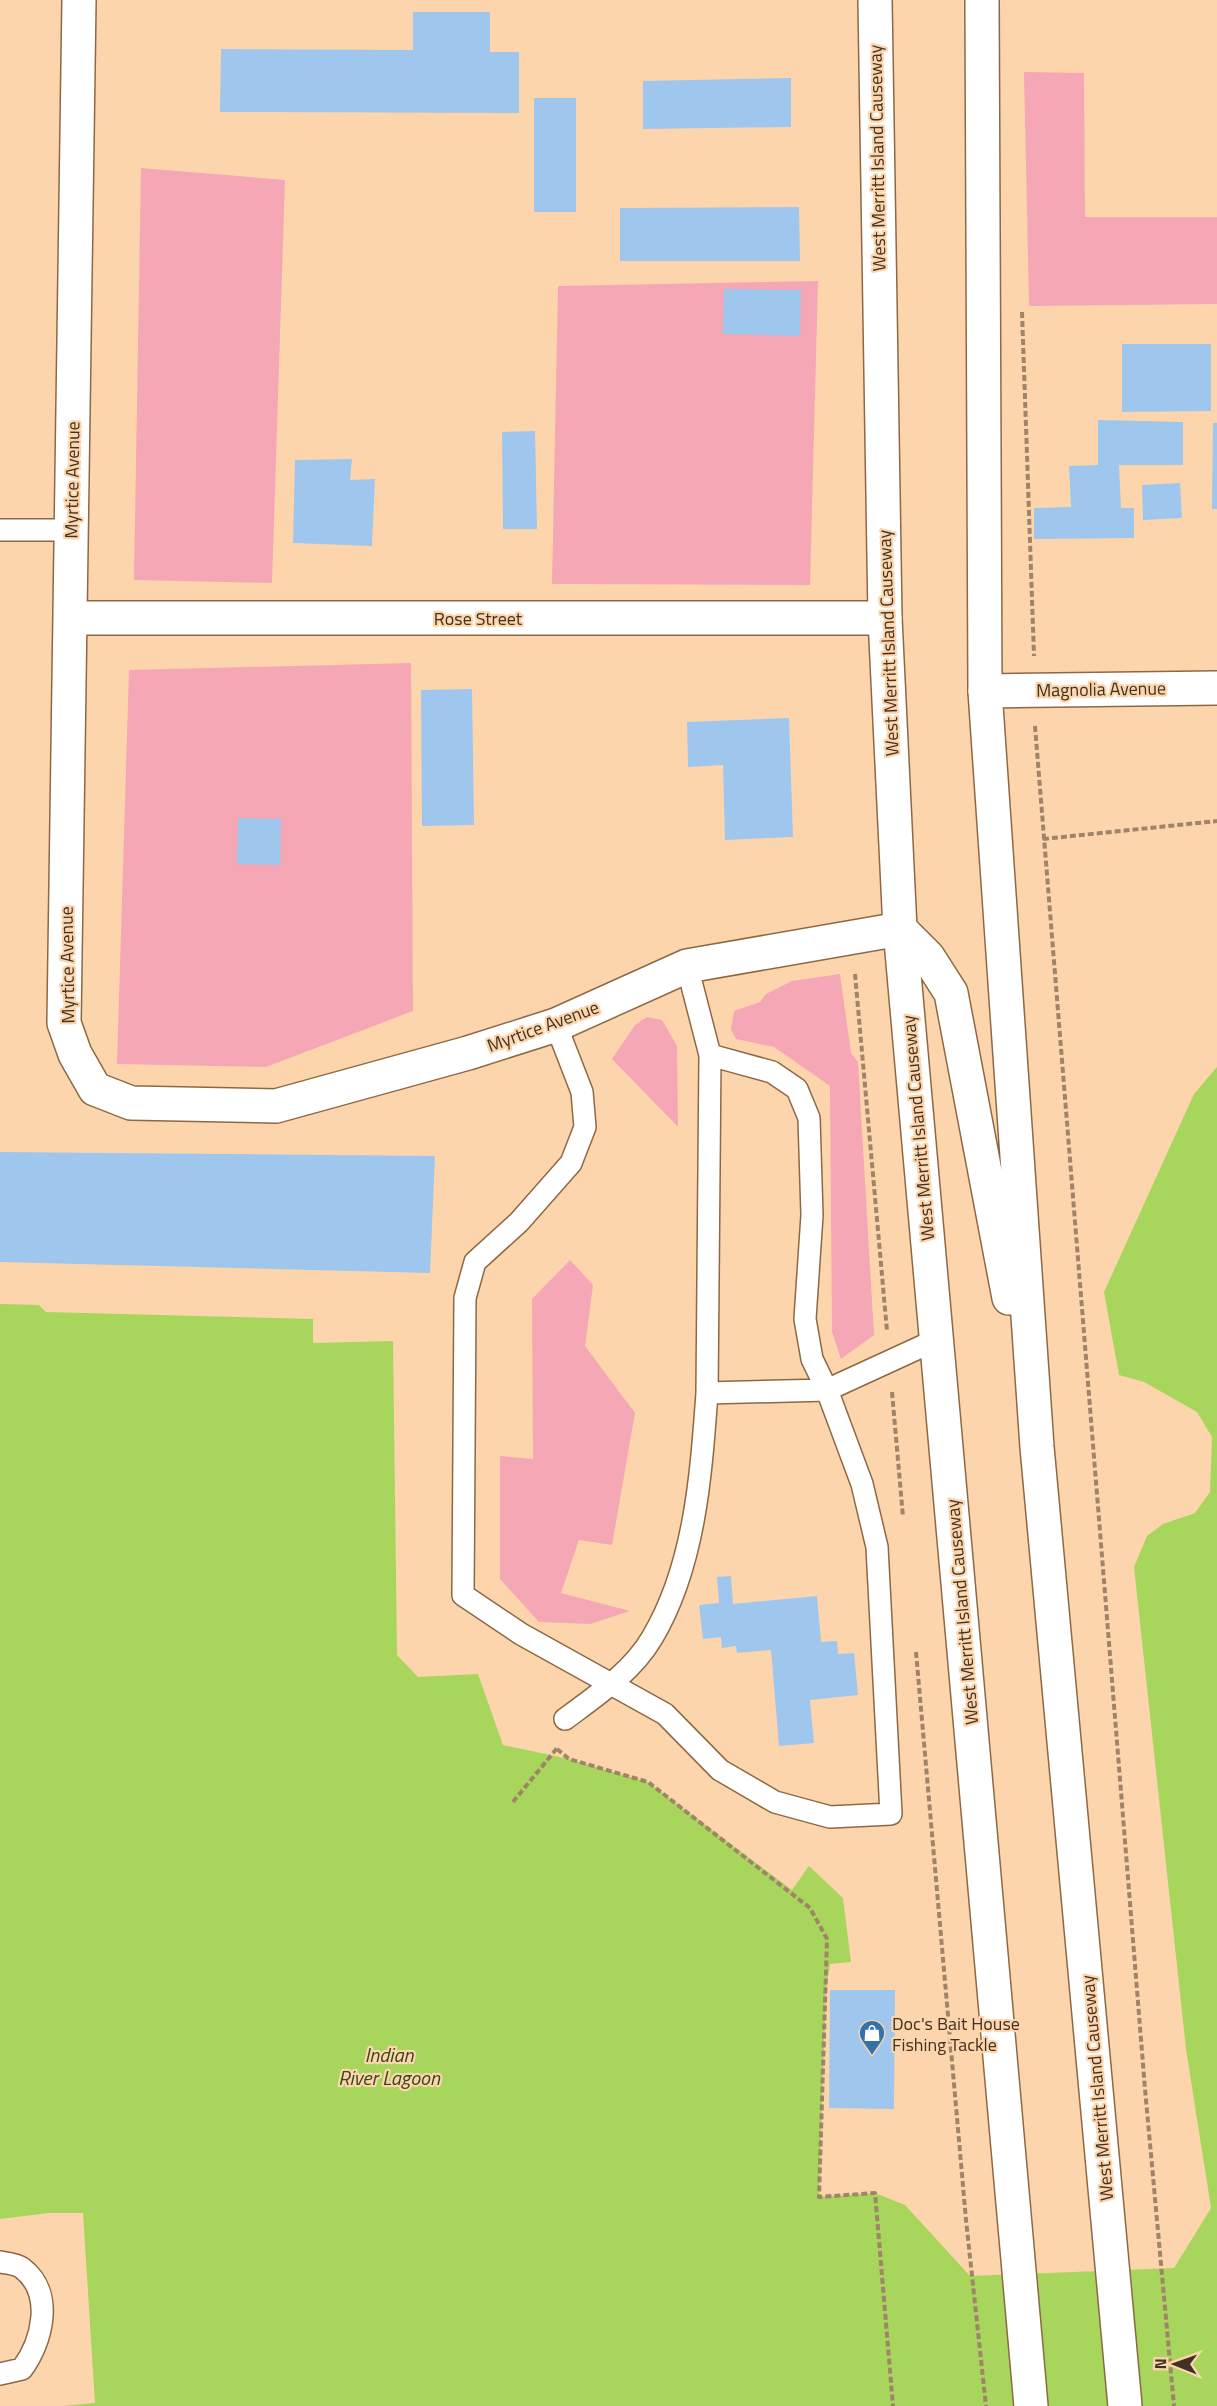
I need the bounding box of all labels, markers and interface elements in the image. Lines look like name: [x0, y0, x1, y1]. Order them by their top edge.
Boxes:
street label: West Merritt Island Causeway: [862, 44, 892, 271]
street label: Myrtice Avenue: [57, 421, 87, 539]
street label: West Merritt Island Causeway: [871, 529, 905, 757]
street label: Rose Street: [434, 605, 523, 632]
street label: Magnolia Avenue: [1036, 674, 1166, 704]
street label: Myrtice Avenue: [52, 906, 82, 1024]
street label: Myrtice Avenue: [483, 993, 603, 1059]
street label: West Merritt Island Causeway: [895, 1014, 941, 1242]
street label: West Merritt Island Causeway: [939, 1498, 985, 1726]
street label: West Merritt Island Causeway: [1074, 1974, 1120, 2202]
place label: Doc's Bait House Fishing Tackle: [892, 2010, 1020, 2058]
shop icon: Doc's Bait House Fishing Tackle: [857, 2018, 887, 2056]
water label: Indian River Lagoon: [338, 2039, 441, 2093]
north arrow: [1145, 2334, 1205, 2394]
text: N: [1148, 2358, 1172, 2369]

